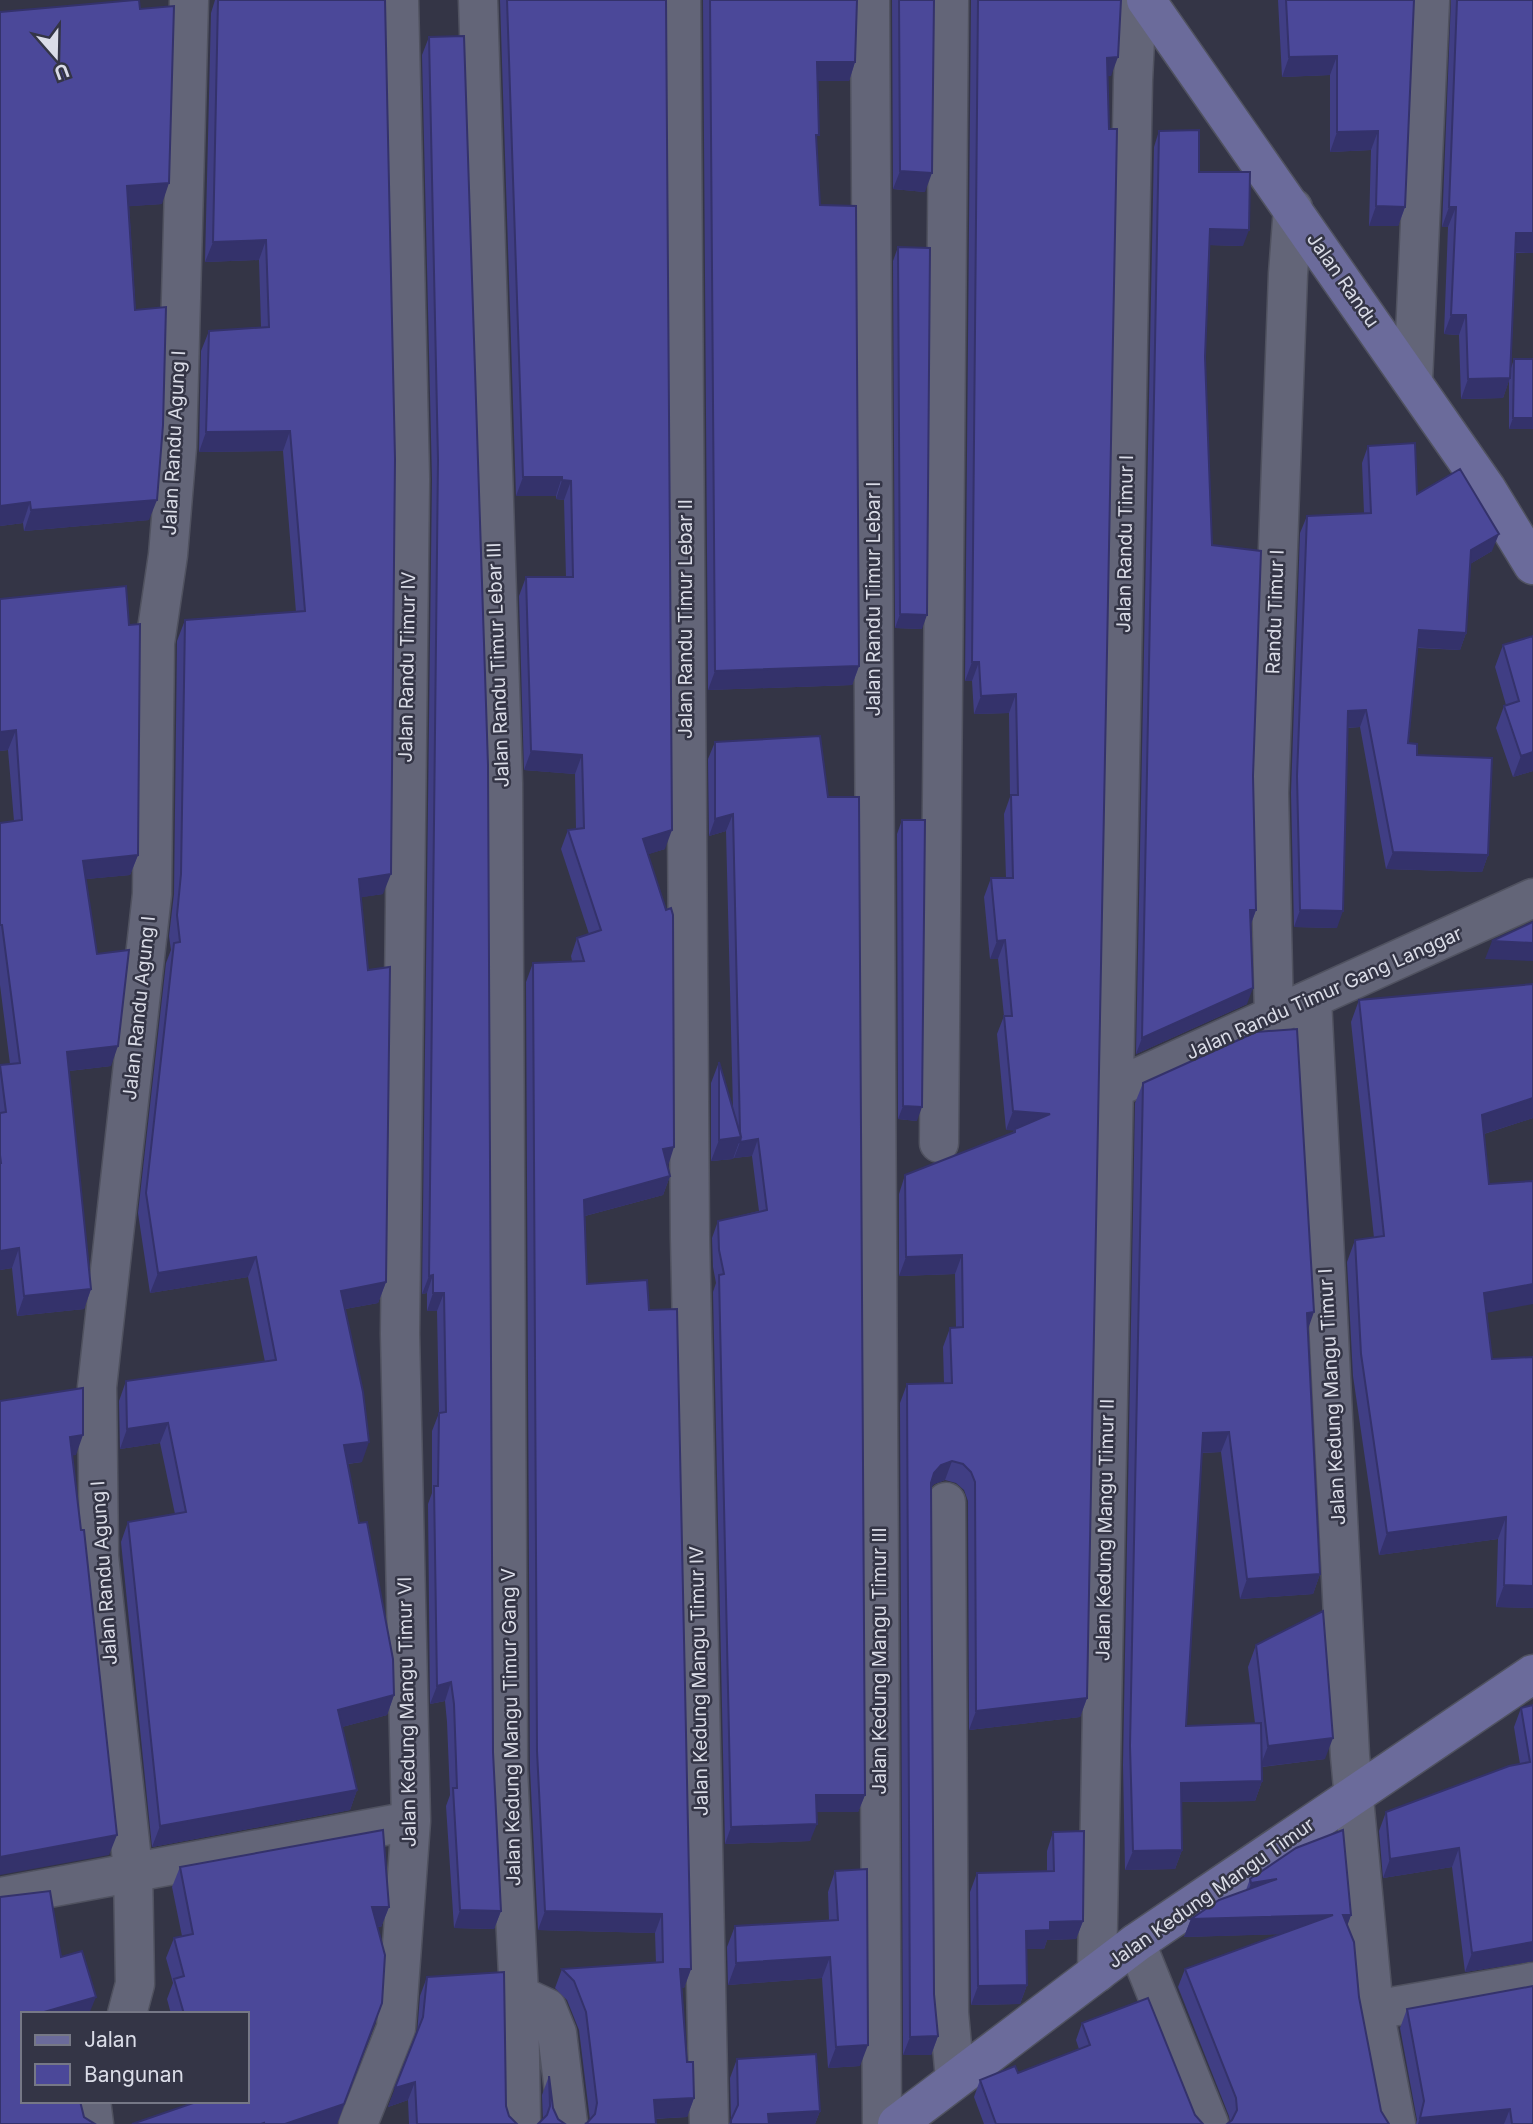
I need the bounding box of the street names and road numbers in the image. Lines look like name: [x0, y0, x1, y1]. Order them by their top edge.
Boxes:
street label: Jalan Randu: [1302, 228, 1384, 332]
street label: Jalan Randu Agung I: [158, 350, 190, 536]
street label: Jalan Randu Timur I: [1112, 455, 1138, 633]
street label: Jalan Randu Timur Lebar I: [862, 482, 885, 716]
street label: Jalan Randu Timur Lebar II: [674, 499, 697, 739]
street label: Jalan Randu Timur Lebar III: [482, 542, 514, 788]
street label: Randu Timur I: [1261, 549, 1289, 675]
street label: Jalan Randu Timur IV: [394, 571, 420, 763]
street label: Jalan Randu Agung I: [118, 915, 160, 1101]
street label: Jalan Randu Timur Gang Langgar: [1182, 922, 1466, 1064]
street label: Jalan Kedung Mangu Timur I: [1314, 1268, 1350, 1526]
street label: Jalan Kedung Mangu Timur II: [1091, 1399, 1119, 1661]
street label: Jalan Randu Agung I: [86, 1480, 122, 1666]
street label: Jalan Kedung Mangu Timur III: [868, 1527, 891, 1795]
street label: Jalan Kedung Mangu Timur IV: [685, 1546, 713, 1816]
street label: Jalan Kedung Mangu Timur Gang V: [497, 1568, 525, 1886]
street label: Jalan Kedung Mangu Timur VI: [393, 1577, 421, 1847]
street label: Jalan Kedung Mangu Timur: [1103, 1813, 1319, 1973]

